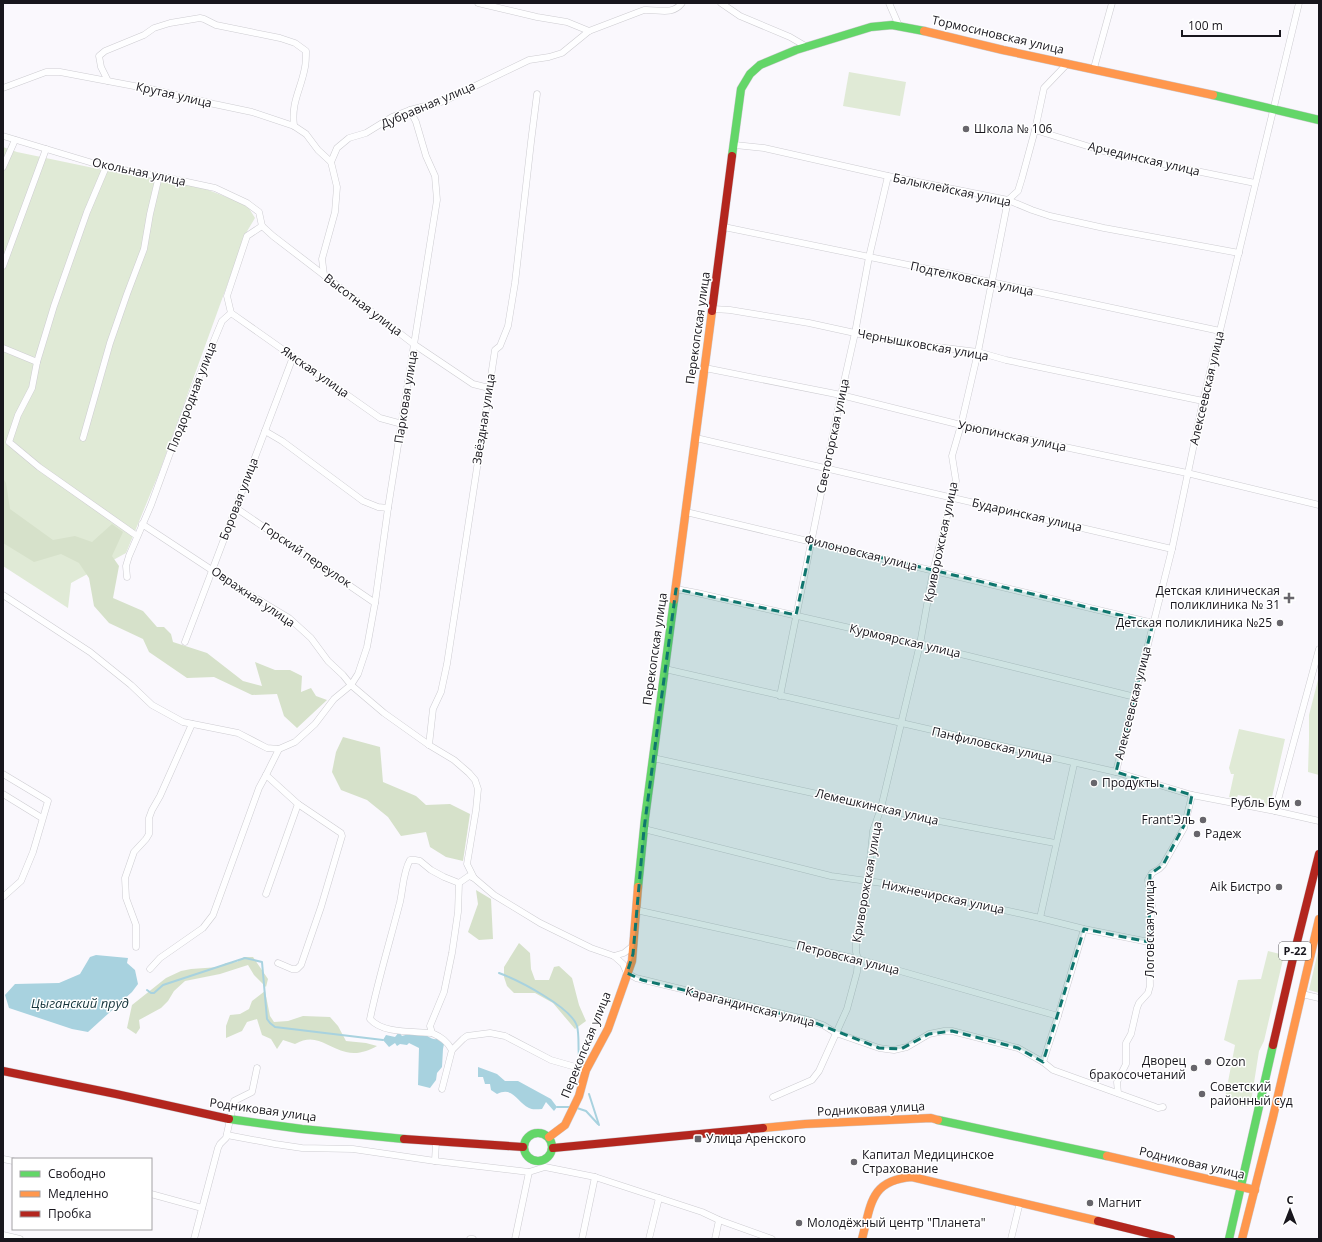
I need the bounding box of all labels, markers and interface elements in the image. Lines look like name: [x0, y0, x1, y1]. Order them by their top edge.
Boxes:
street label: Тормосиновская улица: [930, 11, 1066, 58]
scale bar: [1182, 12, 1280, 38]
text: 100 m: [1188, 17, 1223, 34]
street label: Дубравная улица: [378, 77, 478, 132]
street label: Крутая улица: [134, 78, 214, 112]
place label: Школа № 106: [974, 120, 1053, 137]
marker: Школа № 106: [961, 124, 971, 134]
street label: Арчединская улица: [1087, 137, 1202, 180]
street label: Окольная улица: [91, 153, 188, 190]
street label: Балыклейская улица: [891, 169, 1013, 210]
street label: Подтелковская улица: [909, 257, 1035, 300]
street label: Высотная улица: [321, 269, 406, 340]
street label: Перекопская улица: [681, 271, 714, 385]
street label: Чернышковская улица: [856, 325, 990, 364]
street label: Алексеевская улица: [1185, 329, 1228, 447]
street label: Плодородная улица: [163, 339, 220, 455]
street label: Ямская улица: [278, 342, 353, 401]
street label: Парковая улица: [390, 349, 421, 445]
street label: Звёздная улица: [468, 372, 499, 466]
street label: Светогорская улица: [812, 377, 853, 495]
street label: Урюпинская улица: [956, 416, 1068, 455]
street label: Боровая улица: [215, 455, 262, 543]
street label: Криворожская улица: [919, 480, 962, 604]
street label: Бударинская улица: [970, 494, 1084, 535]
street label: Горский переулок: [258, 518, 355, 592]
street label: Филоновская улица: [803, 530, 919, 575]
street label: Овражная улица: [208, 562, 299, 631]
place label: Детская клиническая поликлиника № 31: [1156, 582, 1280, 613]
street label: Перекопская улица: [638, 592, 671, 706]
marker: Детская клиническая поликлиника № 31: [1283, 592, 1295, 604]
place label: Детская поликлиника №25: [1116, 614, 1272, 631]
marker: Детская поликлиника №25: [1275, 618, 1285, 628]
street label: Курмоярская улица: [848, 619, 962, 662]
street label: Алексеевская улица: [1110, 644, 1155, 761]
street label: Панфиловская улица: [930, 722, 1054, 767]
place label: Продукты: [1102, 774, 1159, 791]
marker: Продукты: [1089, 778, 1099, 788]
street label: Лемешкинская улица: [814, 784, 940, 829]
place label: Рубль Бум: [1230, 794, 1290, 811]
marker: Рубль Бум: [1293, 798, 1303, 808]
place label: Frant'Эль: [1141, 811, 1195, 828]
marker: Frant'Эль: [1198, 815, 1208, 825]
street label: Криворожская улица: [847, 820, 886, 944]
place label: Радеж: [1205, 825, 1242, 842]
marker: Радеж: [1192, 829, 1202, 839]
street label: Нижнечирская улица: [880, 875, 1006, 918]
place label: Aik Бистро: [1210, 878, 1271, 895]
street label: Логовская улица: [1141, 880, 1158, 978]
marker: Aik Бистро: [1274, 882, 1284, 892]
street label: Петровская улица: [795, 936, 901, 979]
road number: Р-22: [1279, 942, 1311, 960]
street label: Карагандинская улица: [684, 982, 817, 1031]
street label: Перекопская улица: [556, 989, 615, 1101]
water label: Цыганский пруд: [31, 994, 129, 1012]
place label: Дворец бракосочетаний: [1089, 1052, 1186, 1083]
place label: Ozon: [1216, 1053, 1246, 1070]
marker: Ozon: [1203, 1057, 1213, 1067]
marker: Дворец бракосочетаний: [1189, 1063, 1199, 1073]
place label: Советский районный суд: [1210, 1078, 1293, 1109]
marker: Советский районный суд: [1197, 1089, 1207, 1099]
street label: Родниковая улица: [208, 1094, 318, 1125]
street label: Родниковая улица: [817, 1097, 925, 1120]
place label: Улица Аренского: [706, 1130, 806, 1147]
marker: Улица Аренского: [693, 1134, 703, 1144]
street label: Родниковая улица: [1138, 1142, 1247, 1183]
place label: Капитал Медицинское Страхование: [862, 1146, 994, 1177]
marker: Капитал Медицинское Страхование: [849, 1157, 859, 1167]
legend: [12, 1158, 152, 1230]
text: Свободно: [48, 1165, 106, 1182]
text: Медленно: [48, 1185, 108, 1202]
north arrow: [1270, 1190, 1310, 1230]
text: С: [1286, 1192, 1294, 1207]
place label: Магнит: [1098, 1194, 1142, 1211]
marker: Магнит: [1085, 1198, 1095, 1208]
text: Пробка: [48, 1205, 91, 1222]
place label: Молодёжный центр "Планета": [807, 1214, 986, 1231]
marker: Молодёжный центр "Планета": [794, 1218, 804, 1228]

